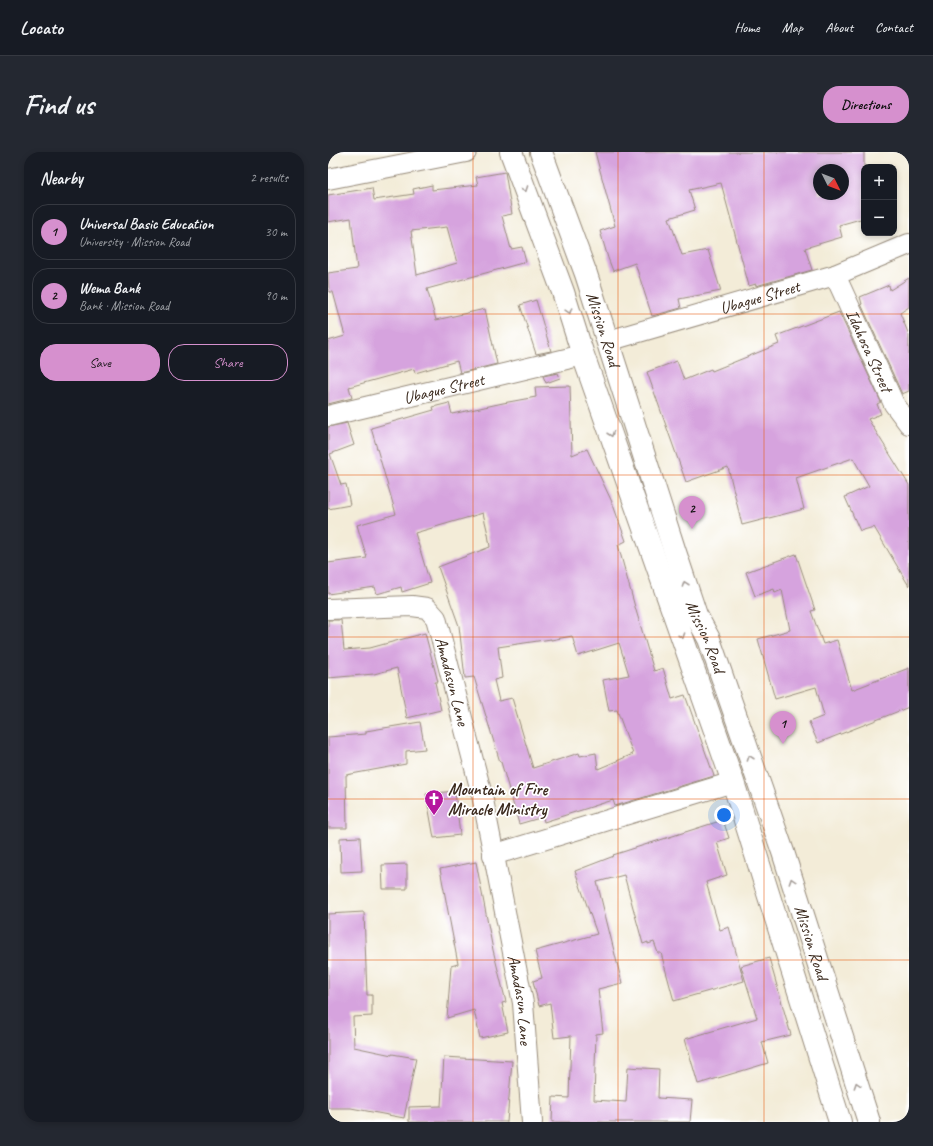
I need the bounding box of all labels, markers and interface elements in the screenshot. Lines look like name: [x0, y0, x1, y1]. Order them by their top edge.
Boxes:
text: Locato: [20, 16, 63, 40]
text: Home: [734, 19, 760, 36]
text: Map: [782, 19, 803, 36]
text: About: [825, 19, 853, 36]
text: Contact: [875, 19, 913, 36]
button: Directions: [823, 86, 909, 123]
text: Find us: [24, 87, 94, 122]
north arrow: [813, 164, 849, 200]
map controls: [861, 164, 897, 236]
button: +: [861, 164, 897, 200]
text: Nearby: [40, 168, 83, 189]
text: 2 results: [250, 170, 288, 186]
one-way arrow: [520, 185, 528, 192]
button: −: [861, 200, 897, 236]
text: Universal Basic Education: [79, 215, 213, 234]
text: 1: [51, 224, 57, 240]
text: 30 m: [265, 224, 287, 240]
text: University · Mission Road: [79, 234, 190, 250]
street label: Ubague Street: [717, 275, 804, 318]
text: Wema Bank: [79, 279, 140, 298]
text: 2: [51, 288, 57, 304]
text: 90 m: [265, 288, 287, 304]
street label: Mission Road: [582, 289, 626, 371]
text: Bank · Mission Road: [79, 298, 169, 314]
street label: Idahosa Street: [842, 306, 898, 397]
one-way arrow: [564, 307, 573, 314]
button: Save: [40, 344, 160, 381]
button: Share: [168, 344, 288, 381]
street label: Ubague Street: [401, 368, 488, 408]
one-way arrow: [606, 430, 614, 437]
pin: 2: [679, 496, 705, 529]
one-way arrow: [682, 580, 690, 587]
street label: Mission Road: [681, 598, 731, 677]
one-way arrow: [677, 632, 685, 639]
street label: Amadasun Lane: [431, 635, 474, 729]
pin: 1: [770, 711, 796, 744]
one-way arrow: [746, 755, 755, 762]
place label: Mountain of Fire Miracle Ministry: [448, 779, 549, 820]
church icon: Mountain of Fire Miracle Ministry: [423, 788, 445, 816]
your location: [714, 805, 734, 825]
one-way arrow: [788, 878, 797, 885]
street label: Mission Road: [790, 903, 834, 984]
street label: Amadasun Lane: [503, 953, 537, 1047]
one-way arrow: [853, 1082, 862, 1089]

